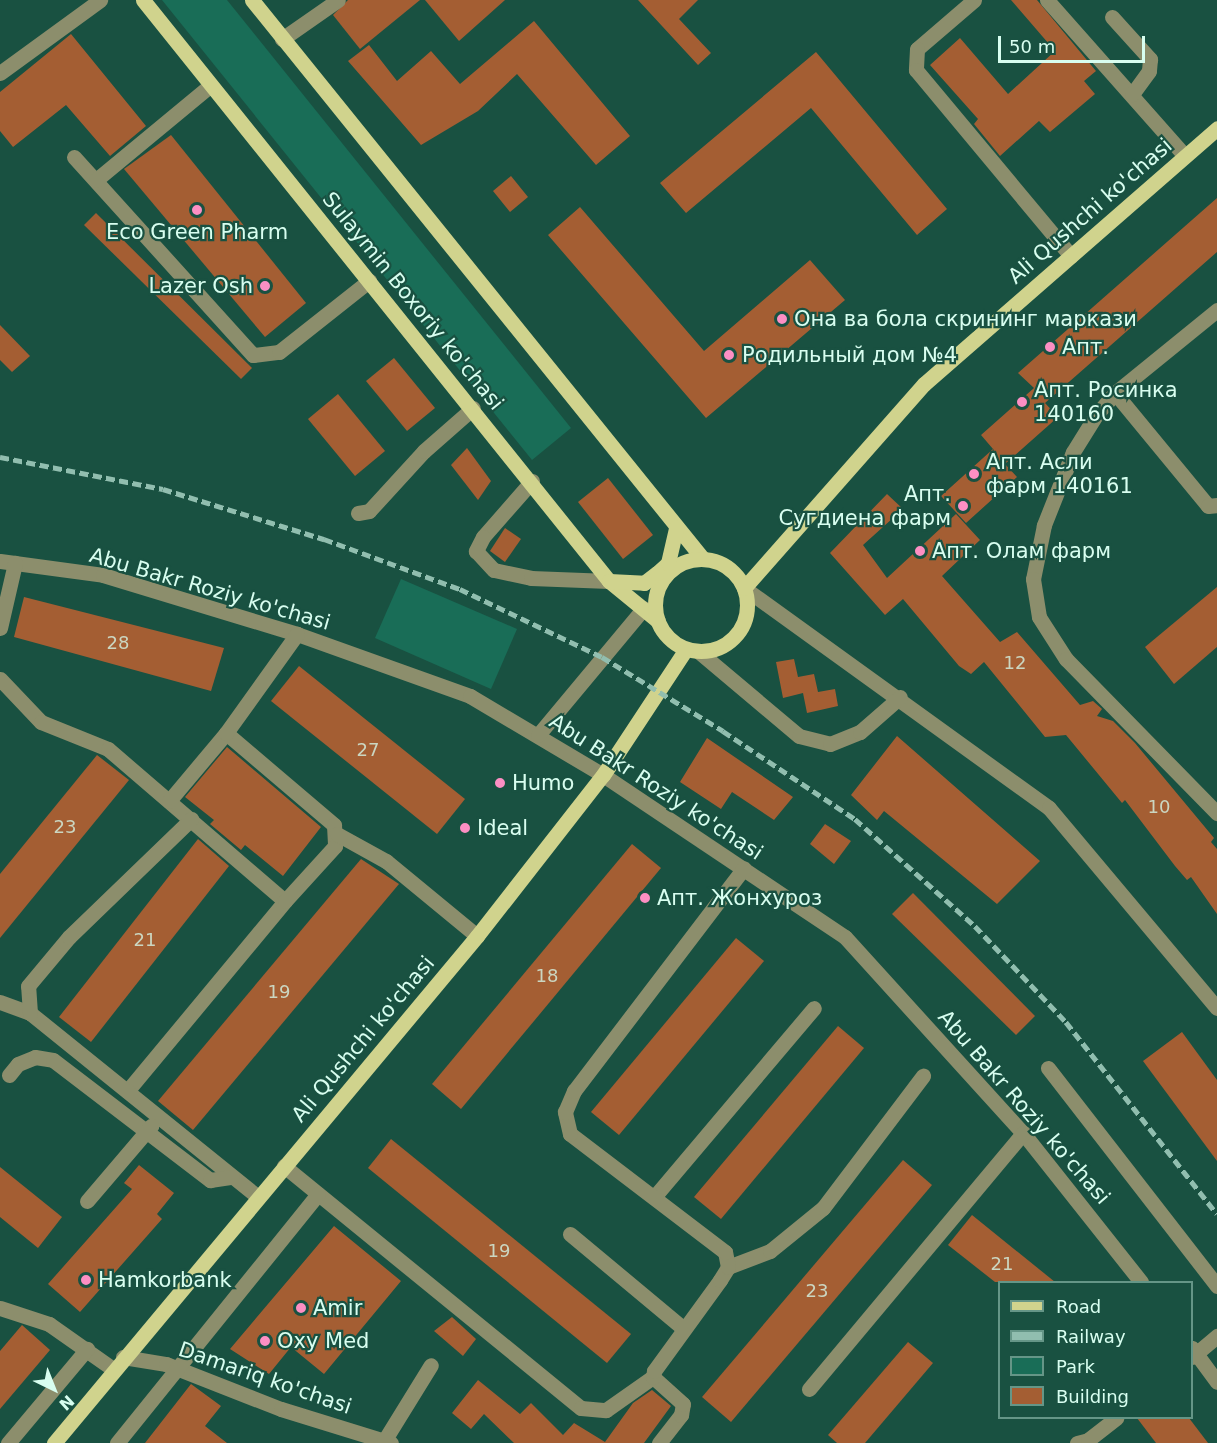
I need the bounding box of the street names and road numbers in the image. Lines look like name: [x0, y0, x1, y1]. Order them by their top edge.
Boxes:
street label: Ali Qushchi ko'chasi: [1003, 133, 1177, 289]
street label: Sulaymin Boxoriy ko'chasi: [317, 187, 509, 415]
street label: Abu Bakr Roziy ko'chasi: [87, 543, 333, 635]
street label: Abu Bakr Roziy ko'chasi: [545, 709, 767, 865]
street label: Ali Qushchi ko'chasi: [286, 951, 440, 1127]
street label: Abu Bakr Roziy ko'chasi: [933, 1005, 1115, 1209]
street label: Damariq ko'chasi: [175, 1337, 355, 1419]

